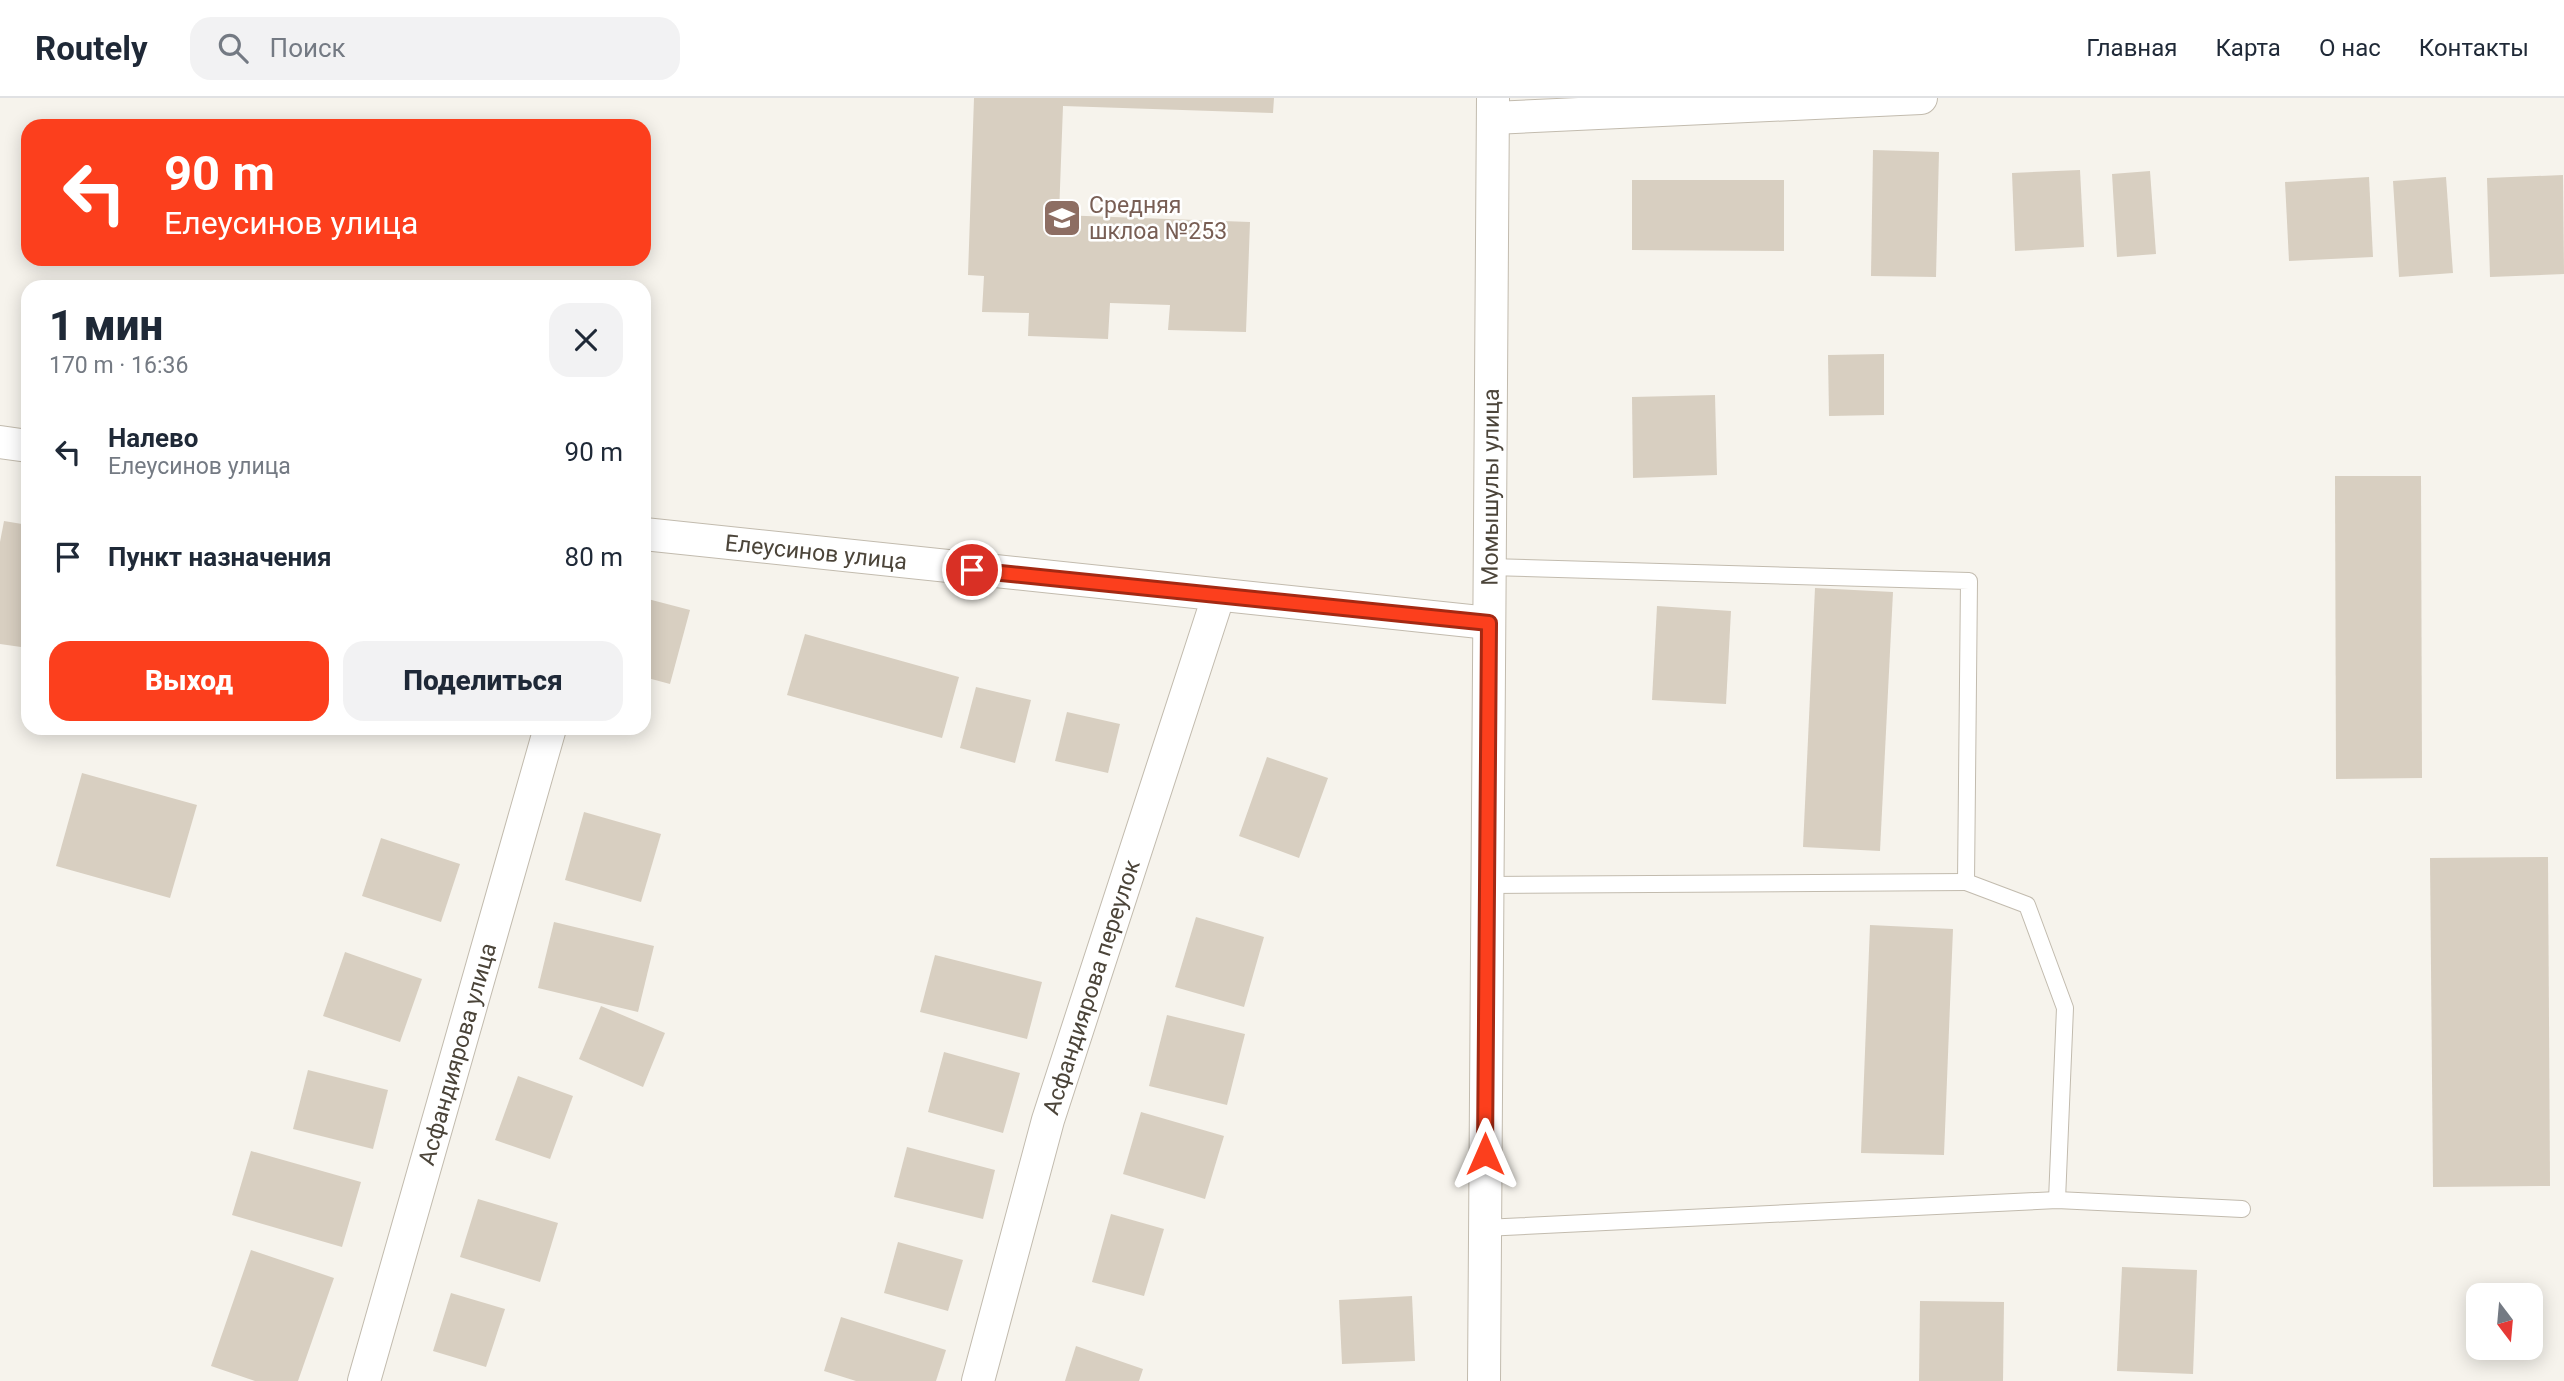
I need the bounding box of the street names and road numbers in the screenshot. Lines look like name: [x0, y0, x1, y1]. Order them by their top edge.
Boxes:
street label: Момышулы улица: [1477, 388, 1505, 586]
street label: Елеусинов улица: [724, 530, 908, 576]
street label: Асфандиярова переулок: [1038, 856, 1146, 1118]
street label: Асфандиярова улица: [413, 940, 502, 1168]

